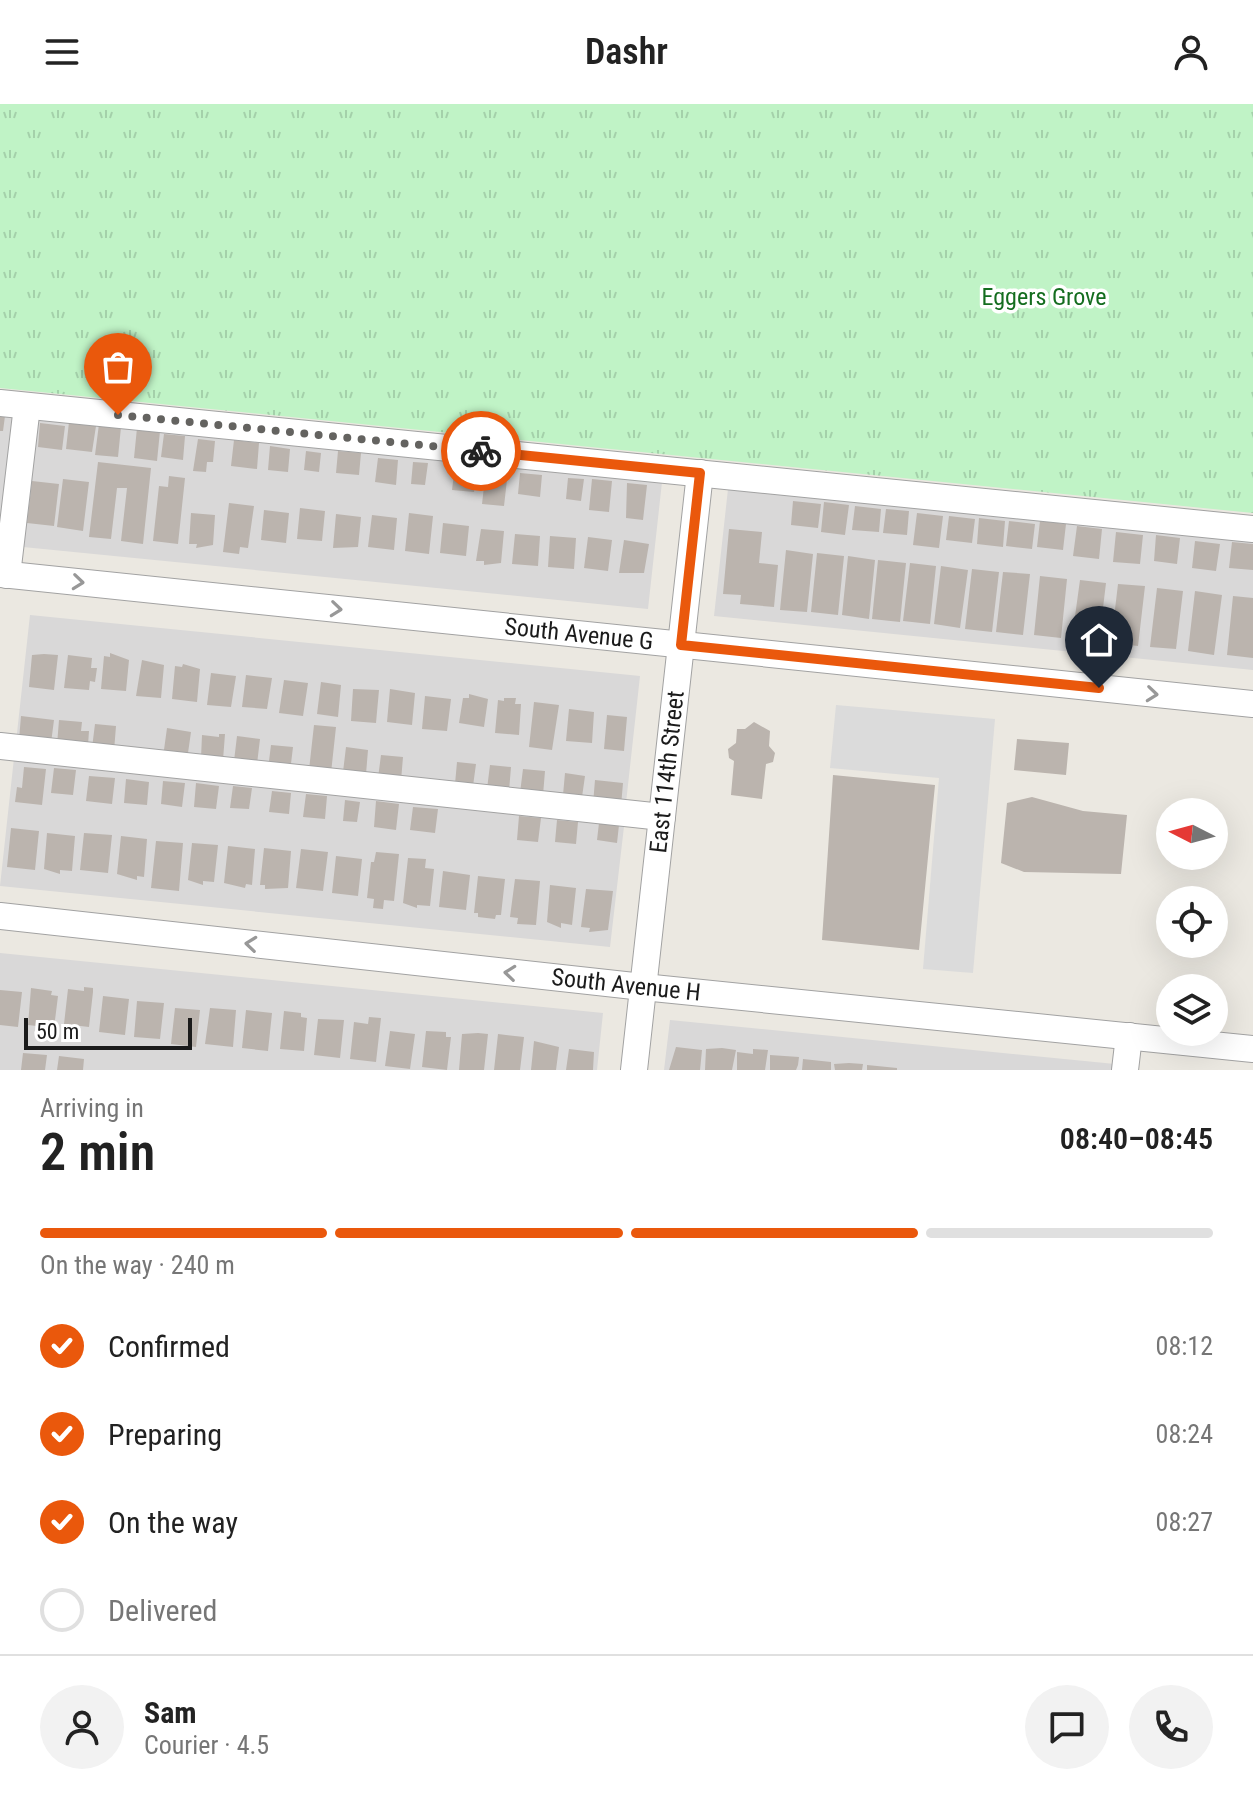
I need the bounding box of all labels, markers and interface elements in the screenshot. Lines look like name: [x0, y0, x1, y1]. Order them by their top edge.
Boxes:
icon: menu: [40, 30, 84, 74]
icon: person: [1169, 30, 1213, 74]
text: Dashr: [585, 31, 668, 73]
park label: Eggers Grove: [982, 283, 1106, 311]
pin: [84, 333, 152, 415]
icon: bag: [96, 345, 140, 389]
courier: [441, 411, 521, 491]
icon: bike: [459, 429, 503, 473]
one-way arrow: [72, 574, 85, 591]
one-way arrow: [330, 601, 343, 618]
pin: [1065, 606, 1133, 688]
street label: South Avenue G: [503, 612, 655, 656]
icon: home: [1077, 618, 1121, 662]
one-way arrow: [1146, 685, 1159, 702]
street label: East 114th Street: [644, 689, 690, 854]
north arrow: [1156, 798, 1228, 870]
map controls: [1156, 798, 1228, 1046]
button: locate: [1156, 886, 1228, 958]
one-way arrow: [244, 936, 258, 953]
street label: South Avenue H: [550, 963, 702, 1007]
one-way arrow: [503, 964, 516, 981]
button: layers: [1156, 974, 1228, 1046]
scale bar: [24, 1014, 192, 1050]
text: 50 m: [36, 1019, 79, 1044]
text: Arriving in: [40, 1093, 144, 1123]
text: 08:40–08:45: [1060, 1121, 1213, 1156]
text: 2 min: [40, 1122, 155, 1183]
text: On the way · 240 m: [40, 1250, 235, 1280]
icon: check: [40, 1324, 84, 1368]
text: Confirmed: [108, 1329, 230, 1364]
text: 08:12: [1156, 1331, 1213, 1361]
icon: check: [40, 1412, 84, 1456]
text: Preparing: [108, 1417, 222, 1452]
text: 08:24: [1156, 1419, 1213, 1449]
icon: check: [40, 1500, 84, 1544]
text: On the way: [108, 1505, 238, 1540]
text: 08:27: [1156, 1507, 1213, 1537]
text: Delivered: [108, 1593, 217, 1628]
button: person: [40, 1685, 124, 1769]
button: chat: [1025, 1685, 1109, 1769]
button: phone: [1129, 1685, 1213, 1769]
text: Sam: [144, 1695, 197, 1730]
text: Courier · 4.5: [144, 1730, 269, 1760]

